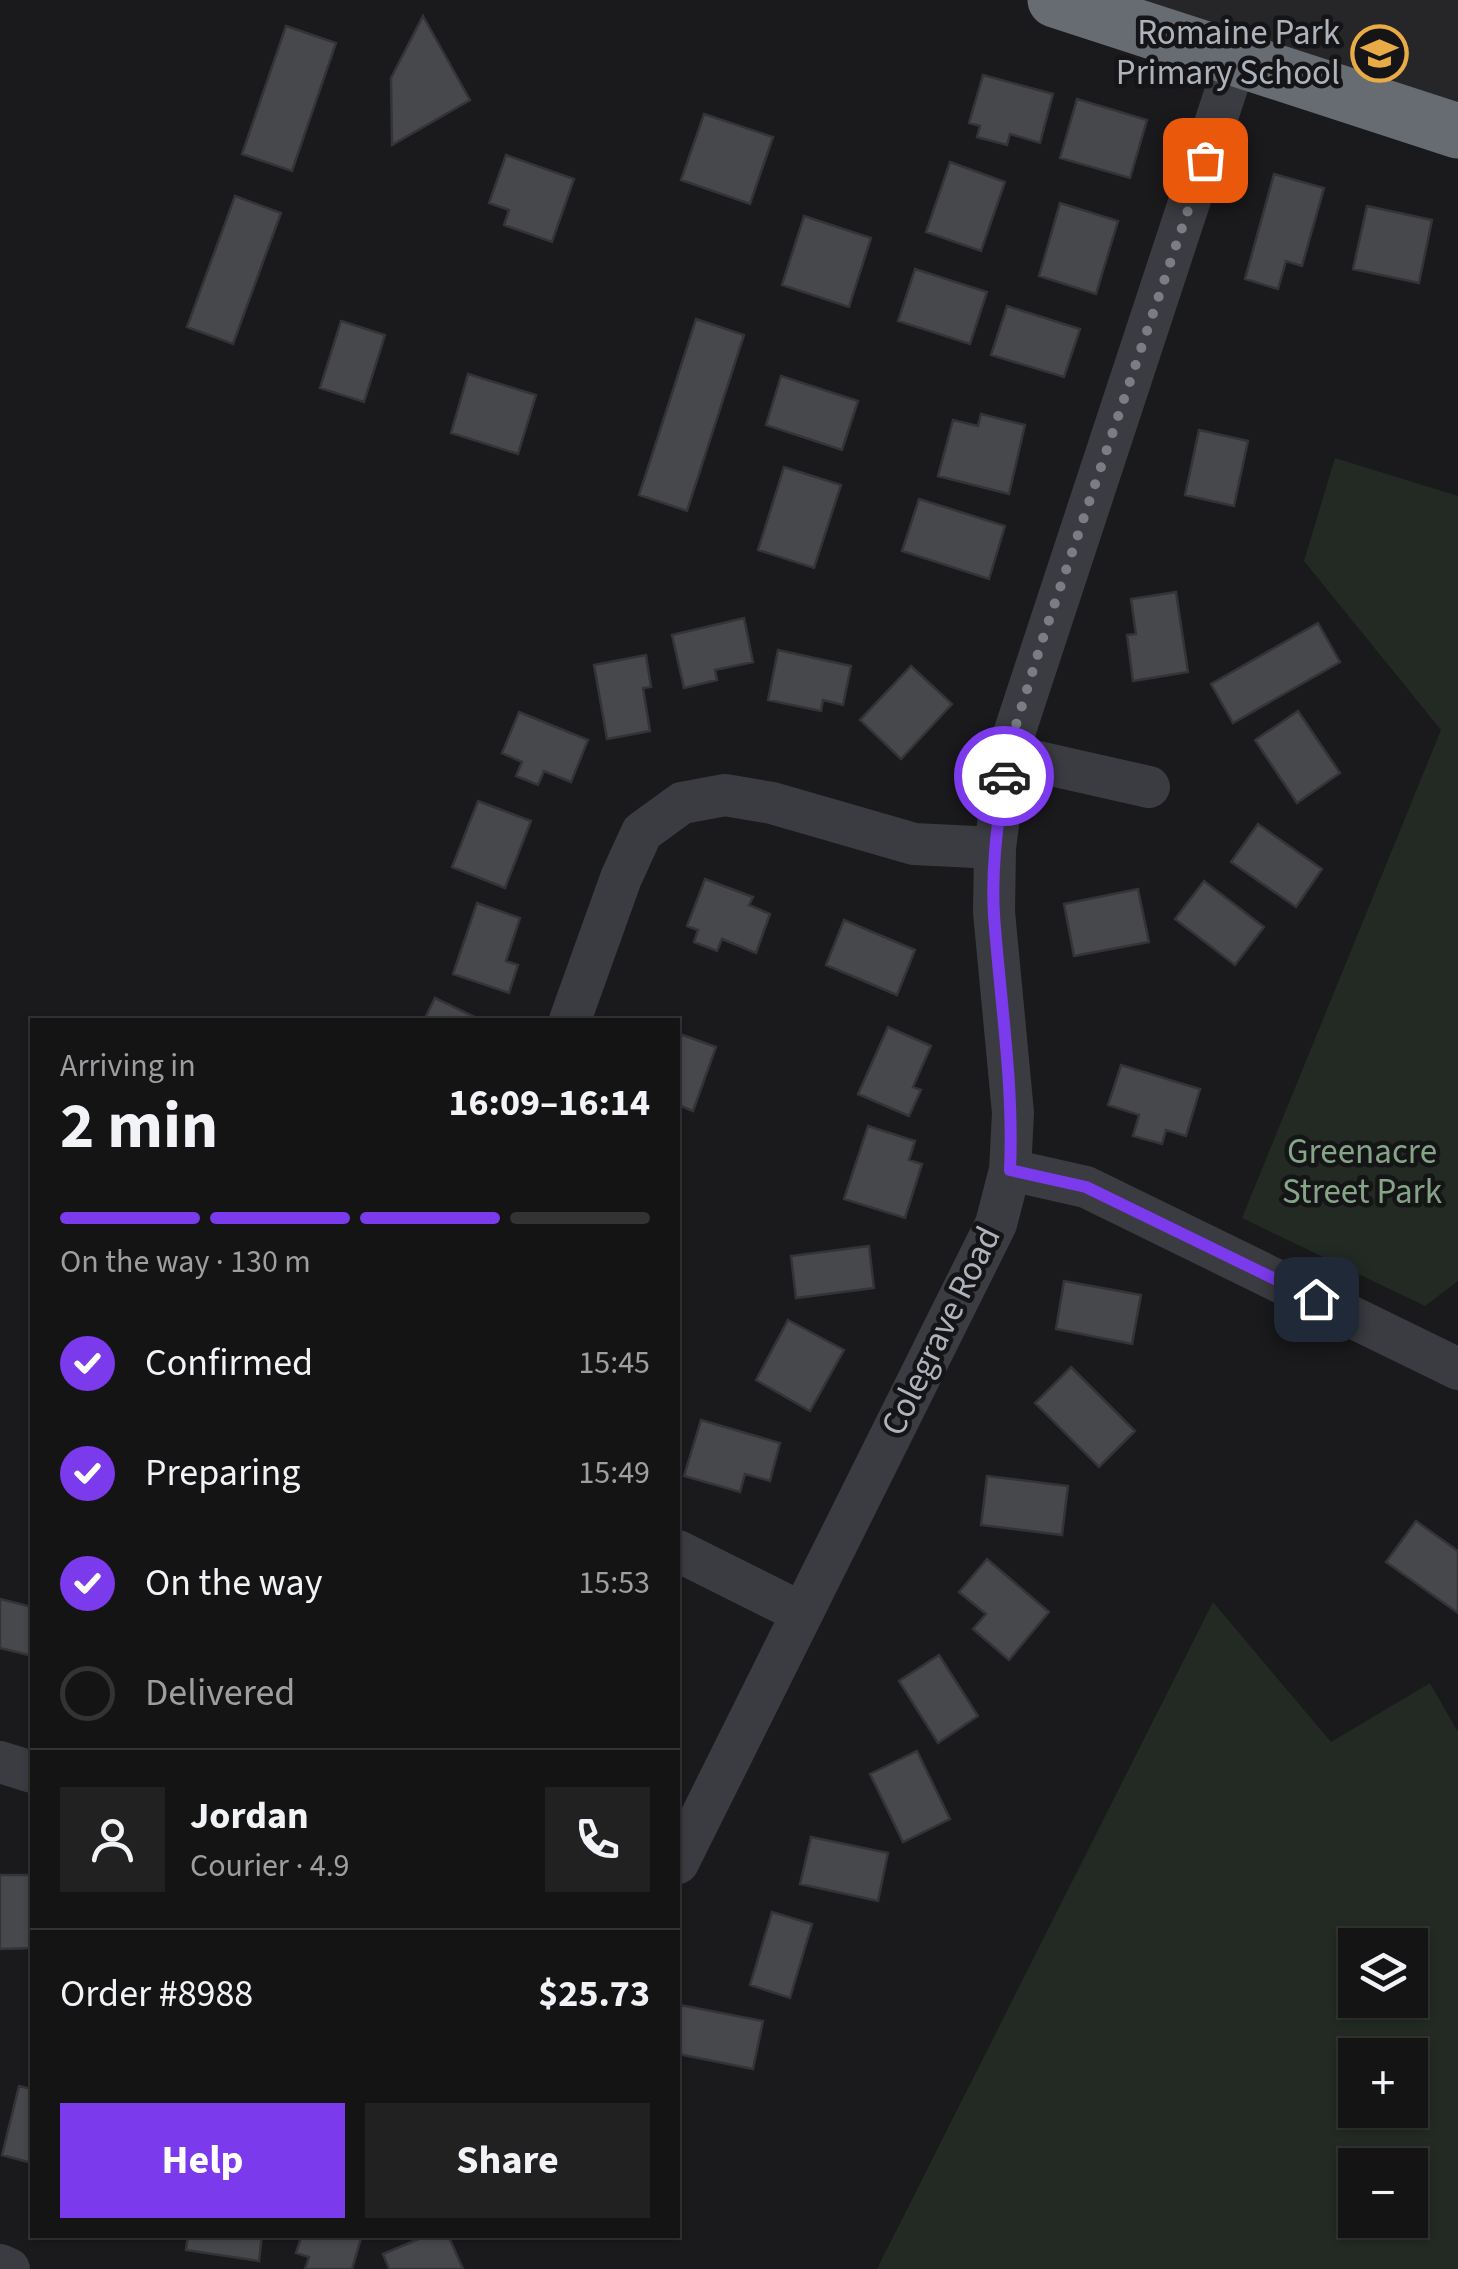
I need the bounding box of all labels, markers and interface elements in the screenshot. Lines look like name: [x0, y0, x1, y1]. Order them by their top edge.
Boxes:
place label: Romaine Park Primary School: [1116, 8, 1341, 98]
school or university icon: Romaine Park Primary School: [1349, 23, 1409, 83]
pin: [1163, 118, 1248, 203]
icon: bag: [1178, 133, 1233, 188]
courier: [954, 726, 1054, 826]
icon: car: [977, 749, 1032, 804]
text: Arriving in: [60, 1043, 196, 1089]
text: 16:09–16:14: [448, 1076, 650, 1130]
text: 2 min: [60, 1080, 218, 1173]
park label: Greenacre Street Park: [1282, 1127, 1443, 1217]
street label: Colegrave Road: [869, 1218, 1013, 1444]
text: On the way · 130 m: [60, 1239, 311, 1285]
pin: [1274, 1257, 1359, 1342]
icon: home: [1289, 1272, 1344, 1327]
icon: check: [60, 1336, 115, 1391]
text: Confirmed: [145, 1336, 313, 1390]
text: 15:45: [578, 1340, 650, 1386]
icon: check: [60, 1446, 115, 1501]
text: Preparing: [145, 1446, 300, 1500]
text: 15:49: [578, 1450, 650, 1496]
icon: check: [60, 1556, 115, 1611]
text: On the way: [145, 1556, 322, 1610]
text: 15:53: [578, 1560, 650, 1606]
text: Delivered: [145, 1666, 295, 1720]
button: person: [60, 1787, 165, 1892]
button: phone: [545, 1787, 650, 1892]
text: Jordan: [190, 1789, 309, 1843]
text: Courier · 4.9: [190, 1843, 350, 1889]
map controls: [1338, 1928, 1428, 2238]
button: layers: [1338, 1928, 1428, 2018]
text: Order #8988: [60, 1967, 253, 2021]
text: $25.73: [538, 1967, 650, 2021]
button: +: [1338, 2038, 1428, 2128]
button: Help: [60, 2103, 345, 2218]
button: Share: [365, 2103, 650, 2218]
button: −: [1338, 2148, 1428, 2238]

